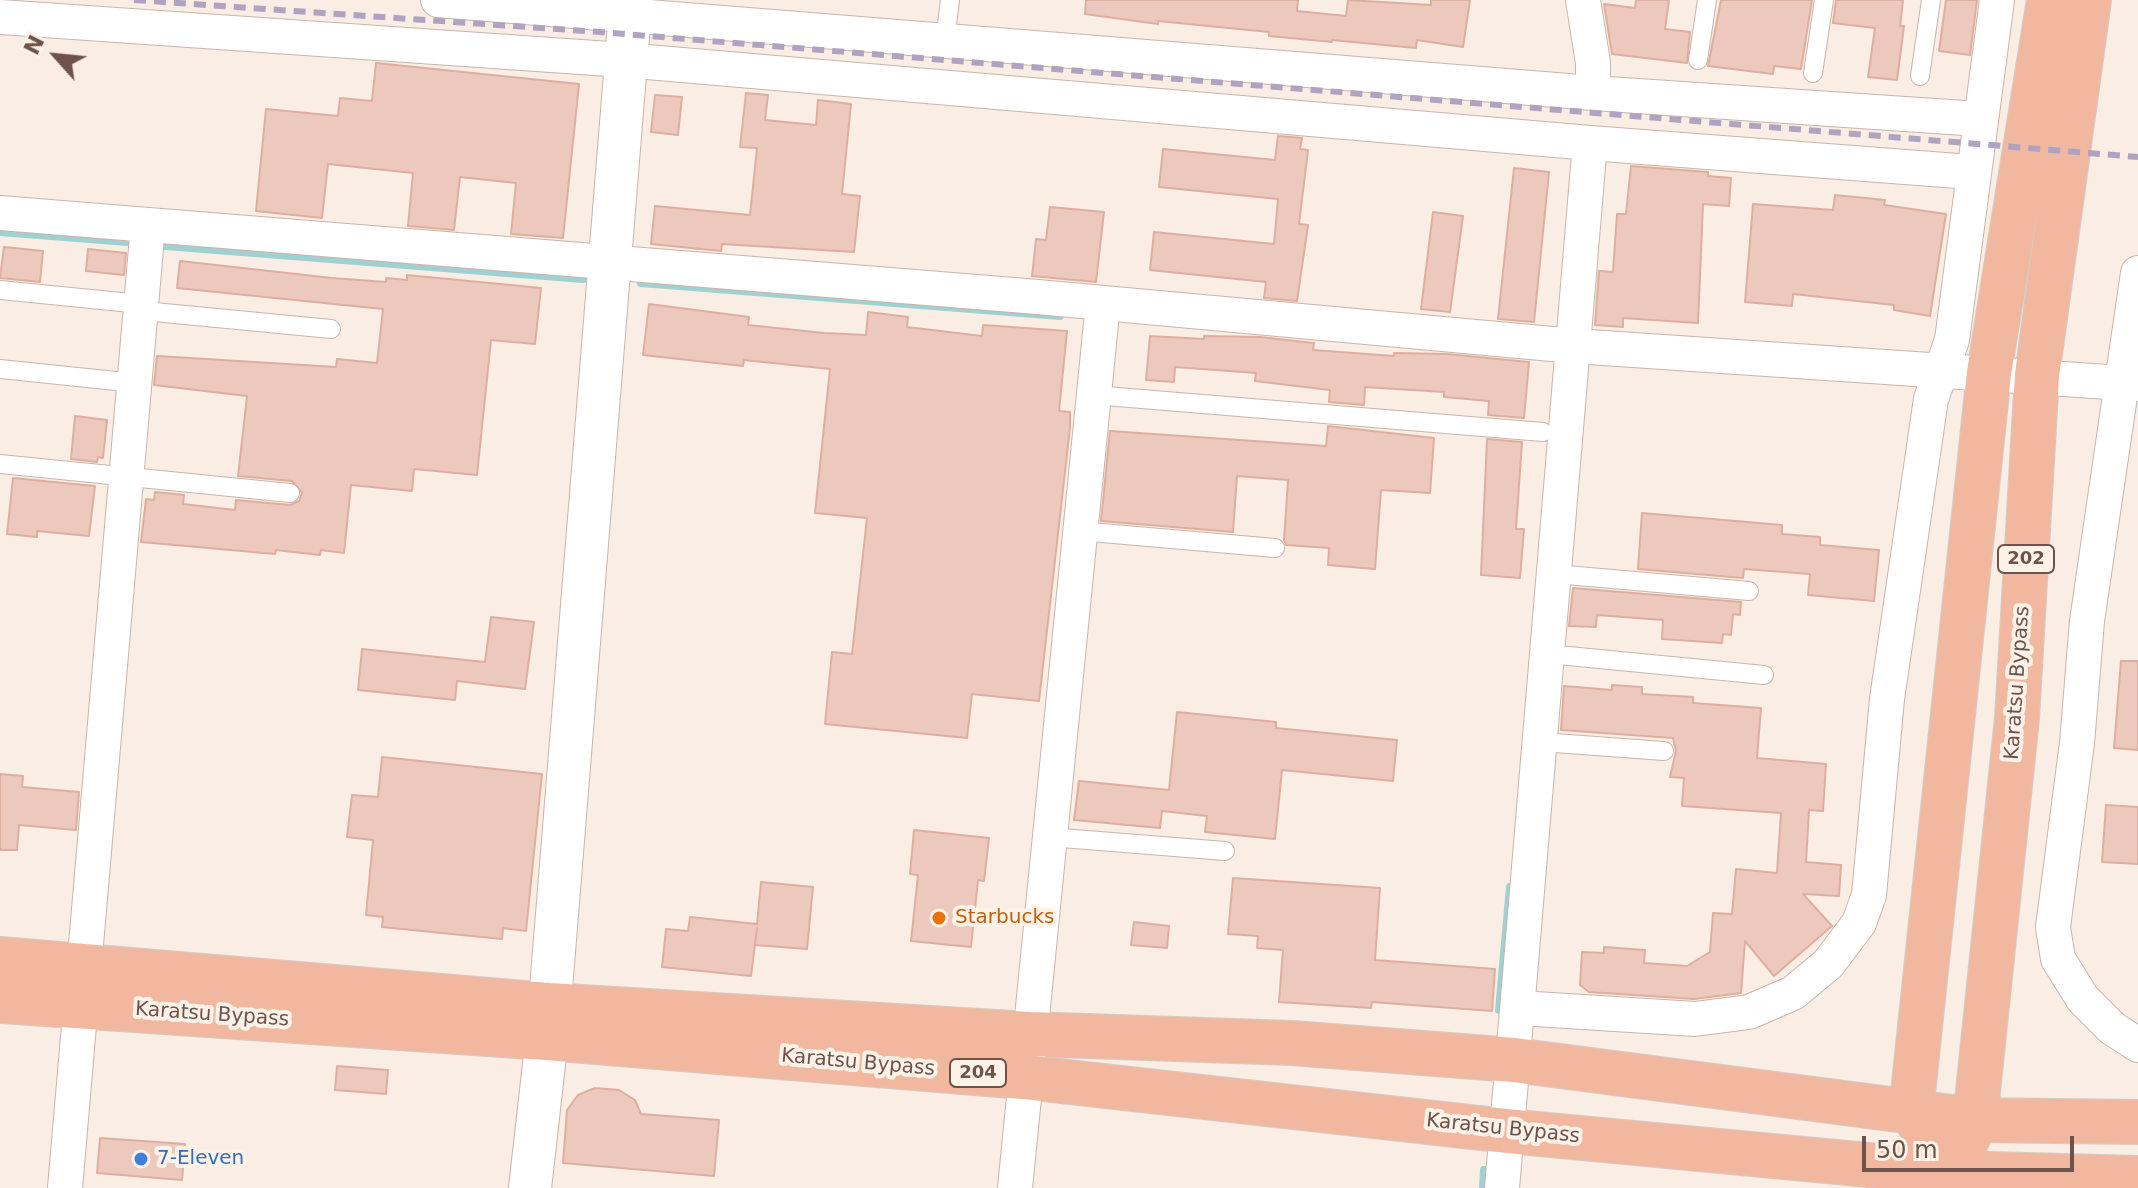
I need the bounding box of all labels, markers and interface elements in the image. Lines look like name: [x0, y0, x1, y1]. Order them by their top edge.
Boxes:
north arrow: [16, 16, 96, 96]
text: N: [19, 31, 49, 59]
road number: 202: [1998, 545, 2054, 573]
street label: Karatsu Bypass: [2001, 605, 2035, 761]
place label: Starbucks: [955, 906, 1054, 930]
marker: Starbucks: [930, 909, 948, 927]
street label: Karatsu Bypass: [134, 998, 290, 1032]
street label: Karatsu Bypass: [780, 1044, 936, 1082]
road number: 204: [950, 1059, 1006, 1087]
street label: Karatsu Bypass: [1425, 1109, 1581, 1149]
scale bar: [1866, 1120, 2078, 1170]
text: 50 m: [1876, 1136, 1938, 1164]
place label: 7-Eleven: [157, 1147, 244, 1171]
marker: 7-Eleven: [132, 1150, 150, 1168]

